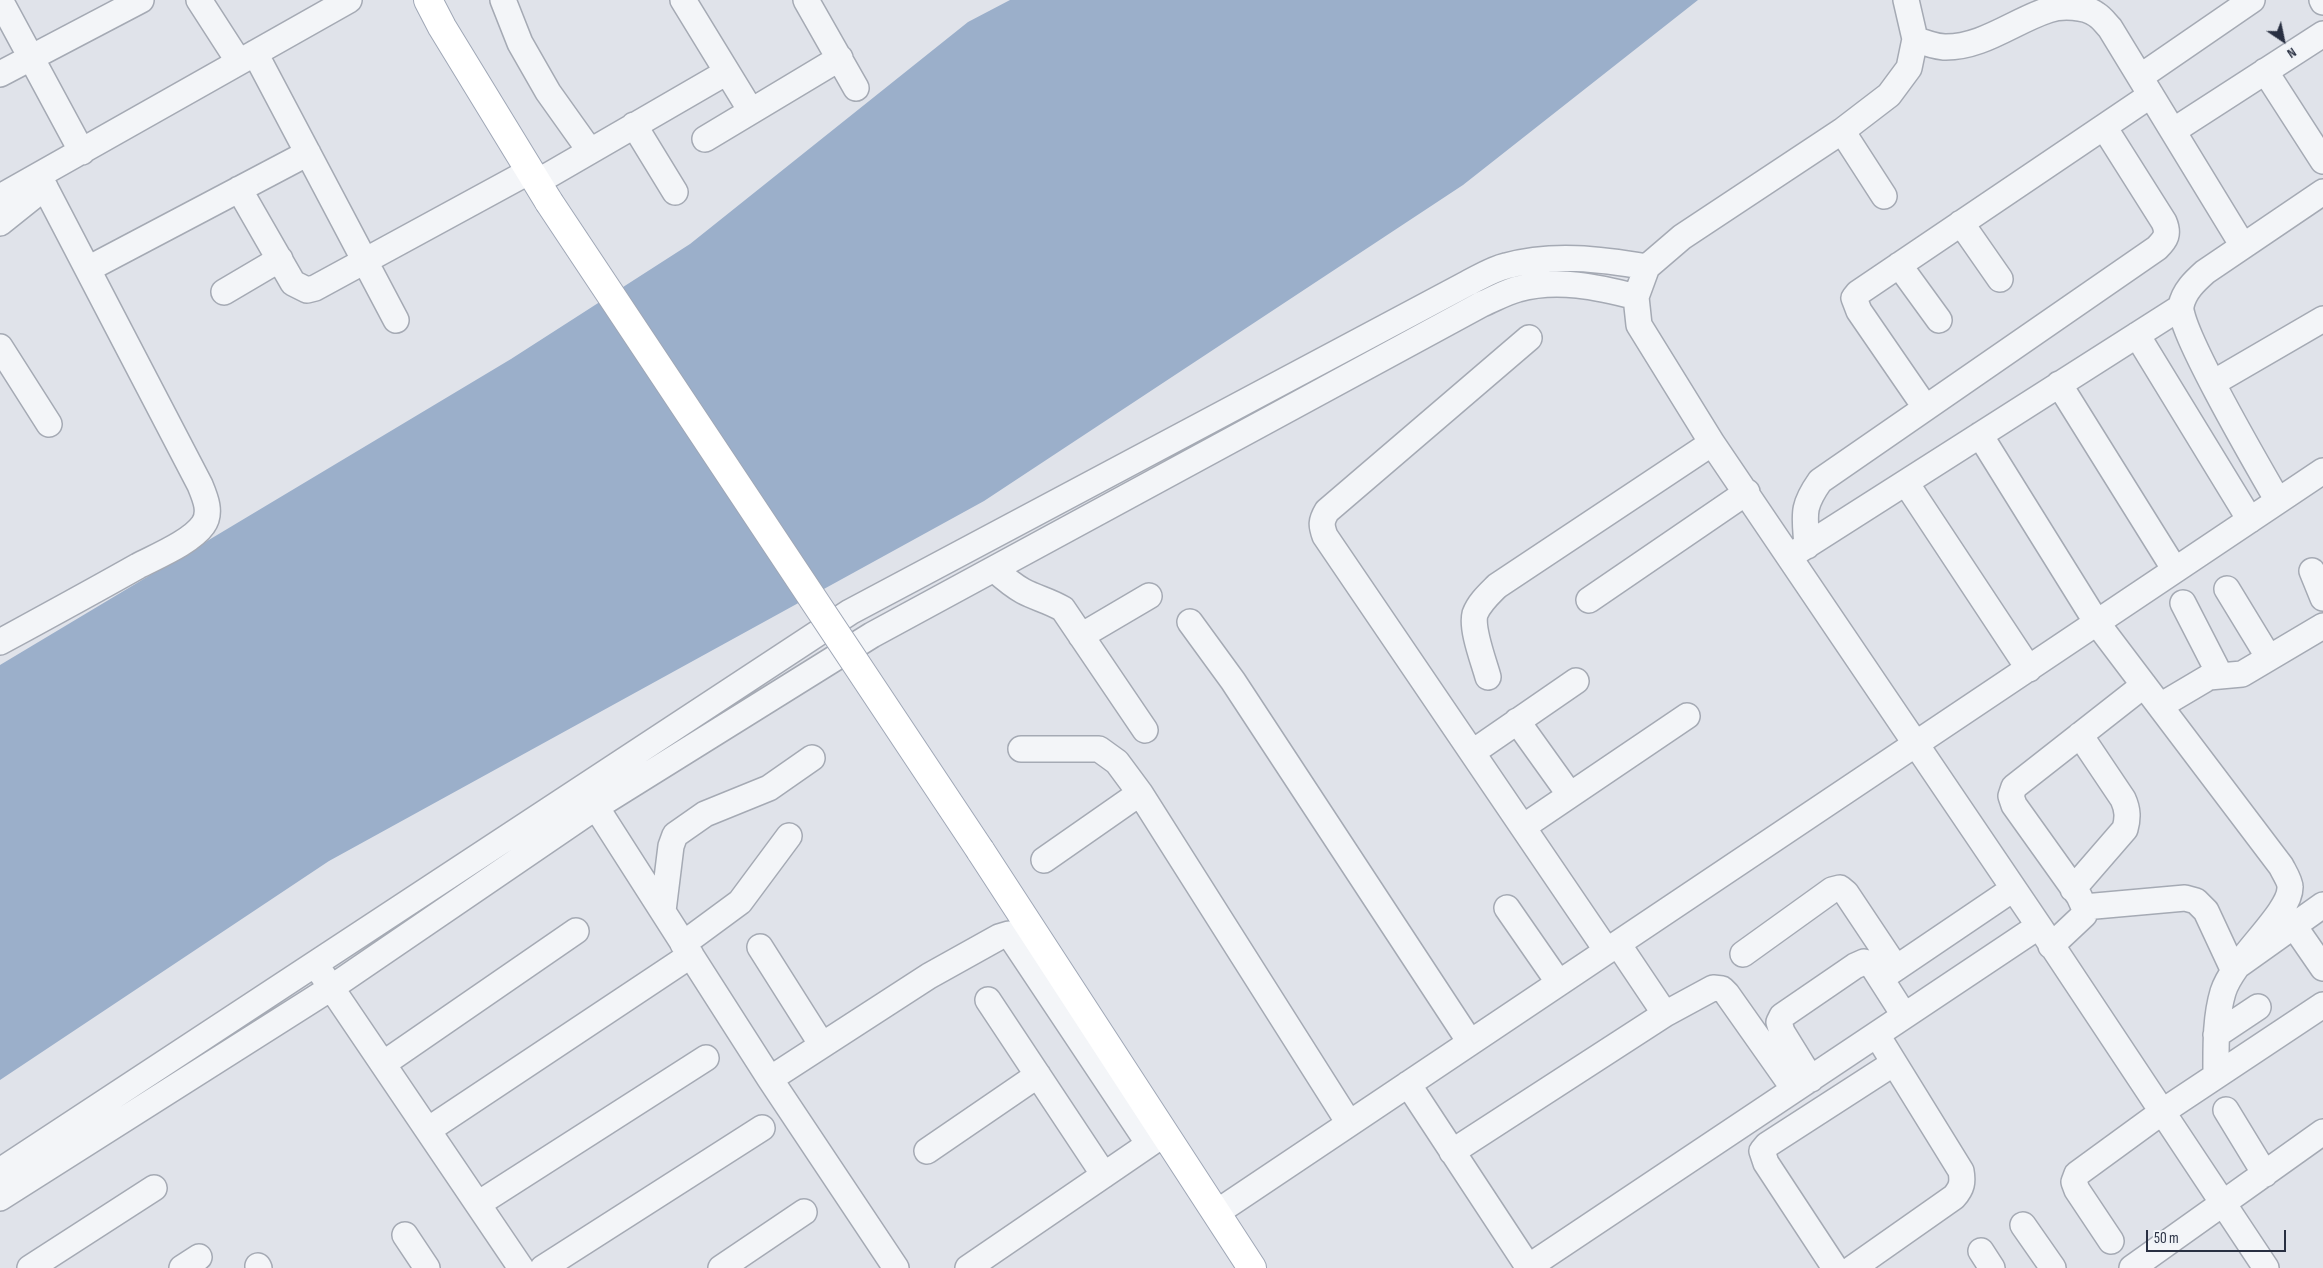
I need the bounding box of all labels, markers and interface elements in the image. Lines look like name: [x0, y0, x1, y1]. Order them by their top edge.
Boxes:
north arrow: [2258, 15, 2308, 65]
text: N: [2284, 44, 2300, 62]
scale bar: [2148, 1220, 2288, 1252]
text: 50 m: [2154, 1229, 2179, 1248]

